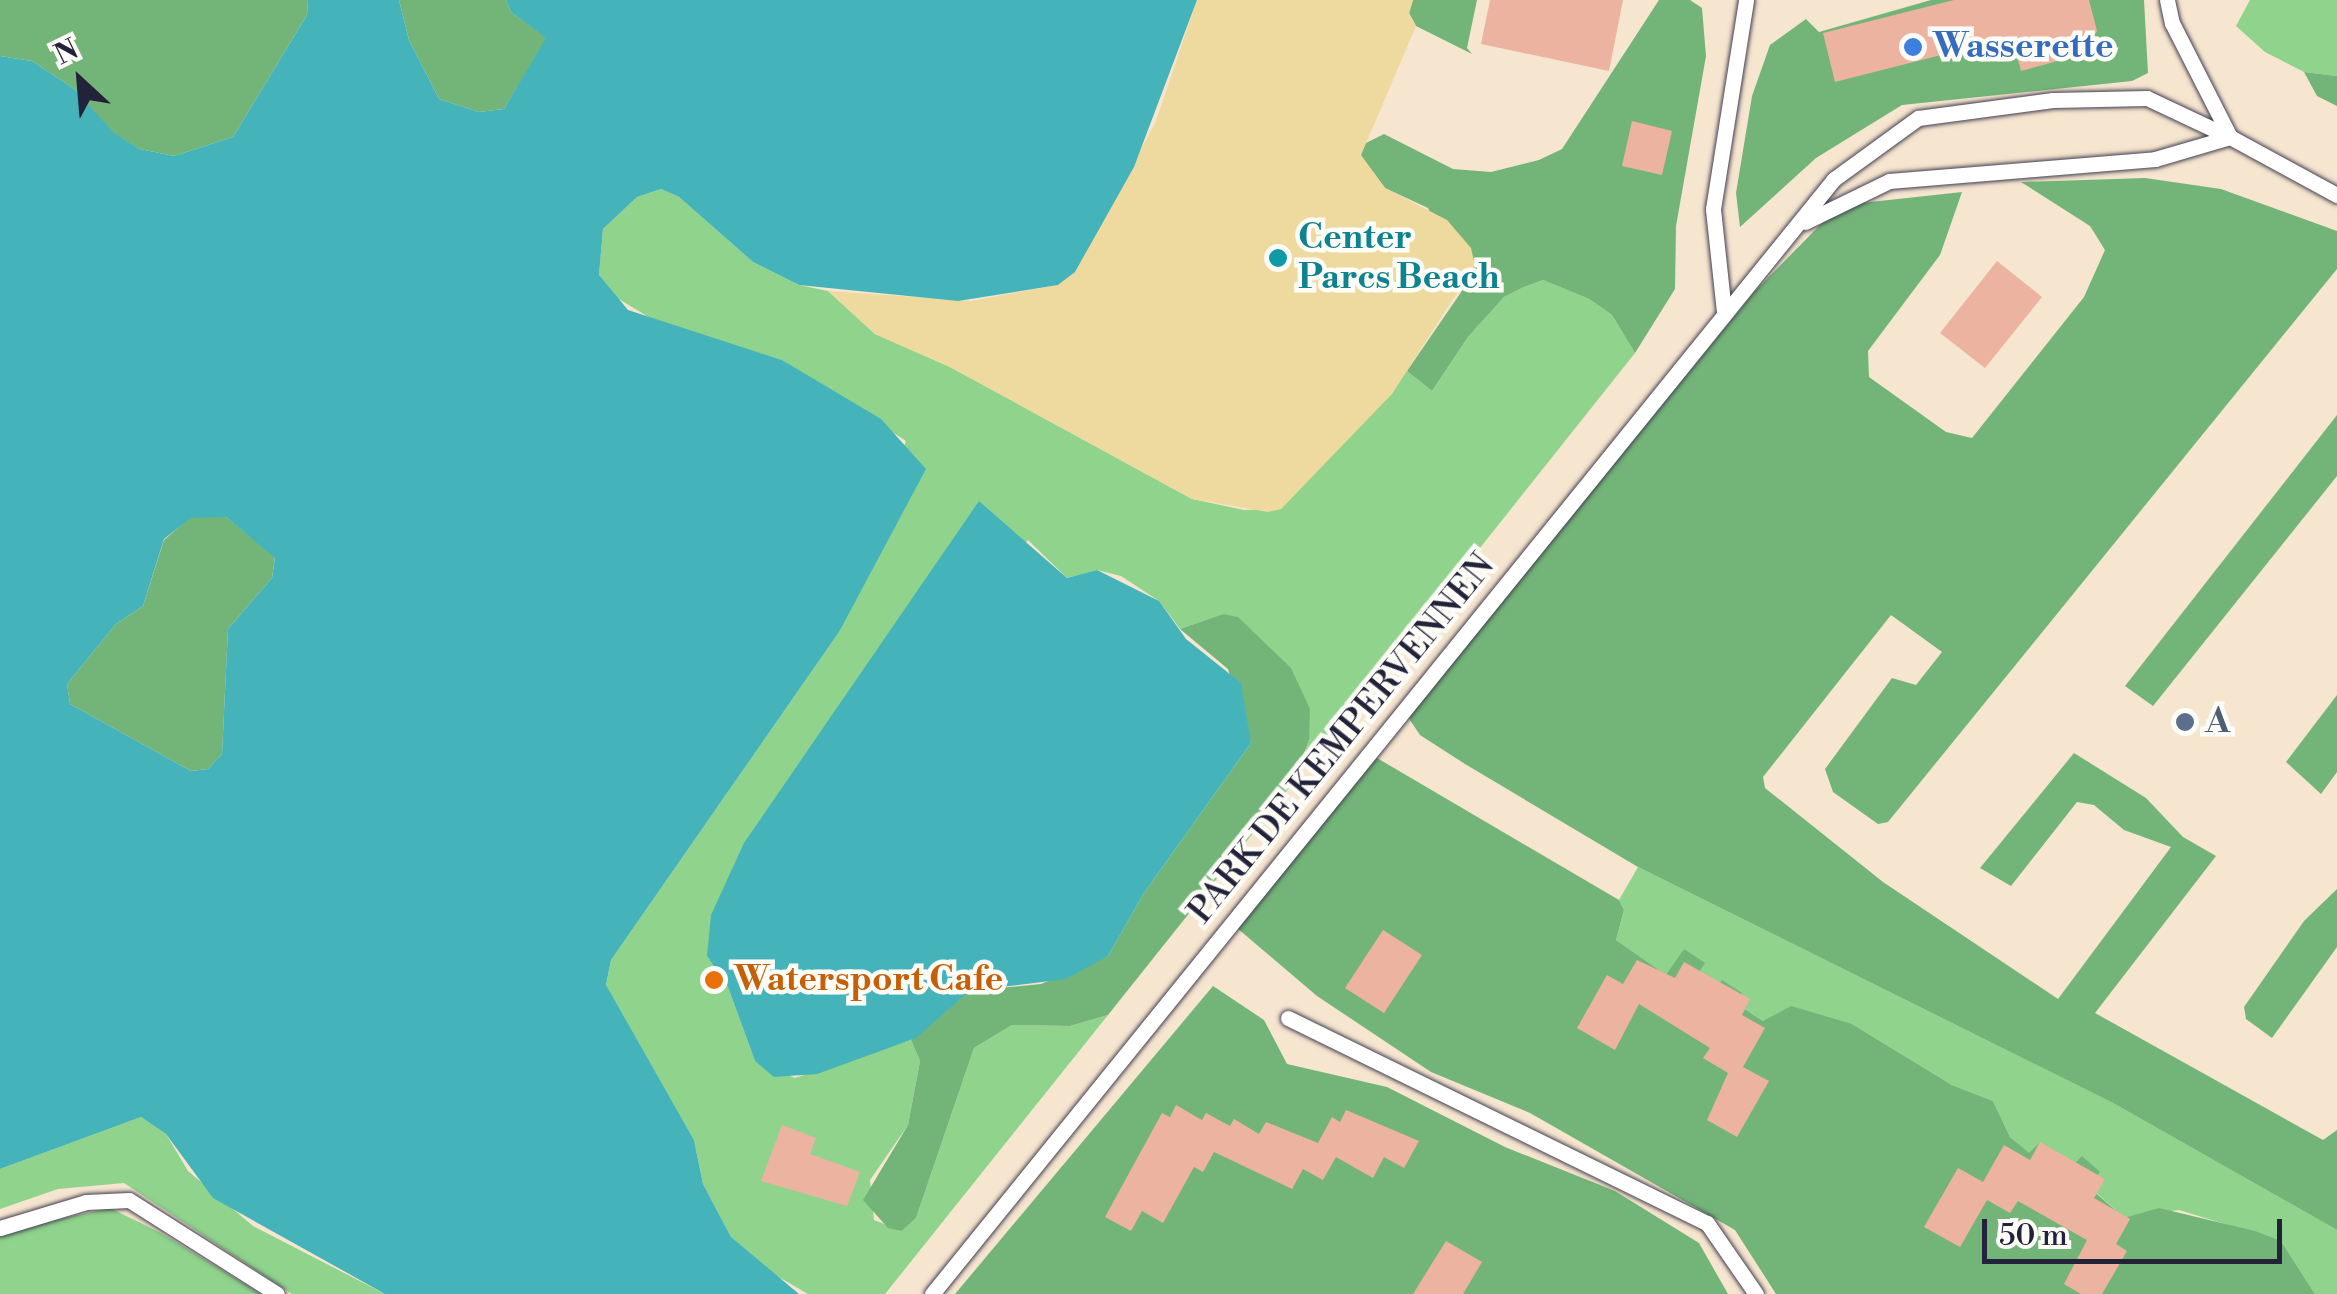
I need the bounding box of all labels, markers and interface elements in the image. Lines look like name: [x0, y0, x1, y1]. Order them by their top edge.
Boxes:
place label: Wasserette: [1933, 26, 2113, 68]
north arrow: [30, 30, 130, 130]
text: N: [49, 32, 84, 73]
marker: Wasserette: [1902, 36, 1924, 58]
place label: Center Parcs Beach: [1298, 217, 1500, 299]
marker: Center Parcs Beach: [1267, 247, 1289, 269]
street label: PARK DE KEMPERVENNEN: [1180, 546, 1504, 932]
place label: A: [2205, 701, 2230, 743]
marker: A: [2174, 711, 2196, 733]
place label: Watersport Cafe: [734, 959, 1003, 1001]
marker: Watersport Cafe: [703, 969, 725, 991]
scale bar: [1987, 1199, 2287, 1261]
text: 50 m: [1999, 1217, 2068, 1255]

